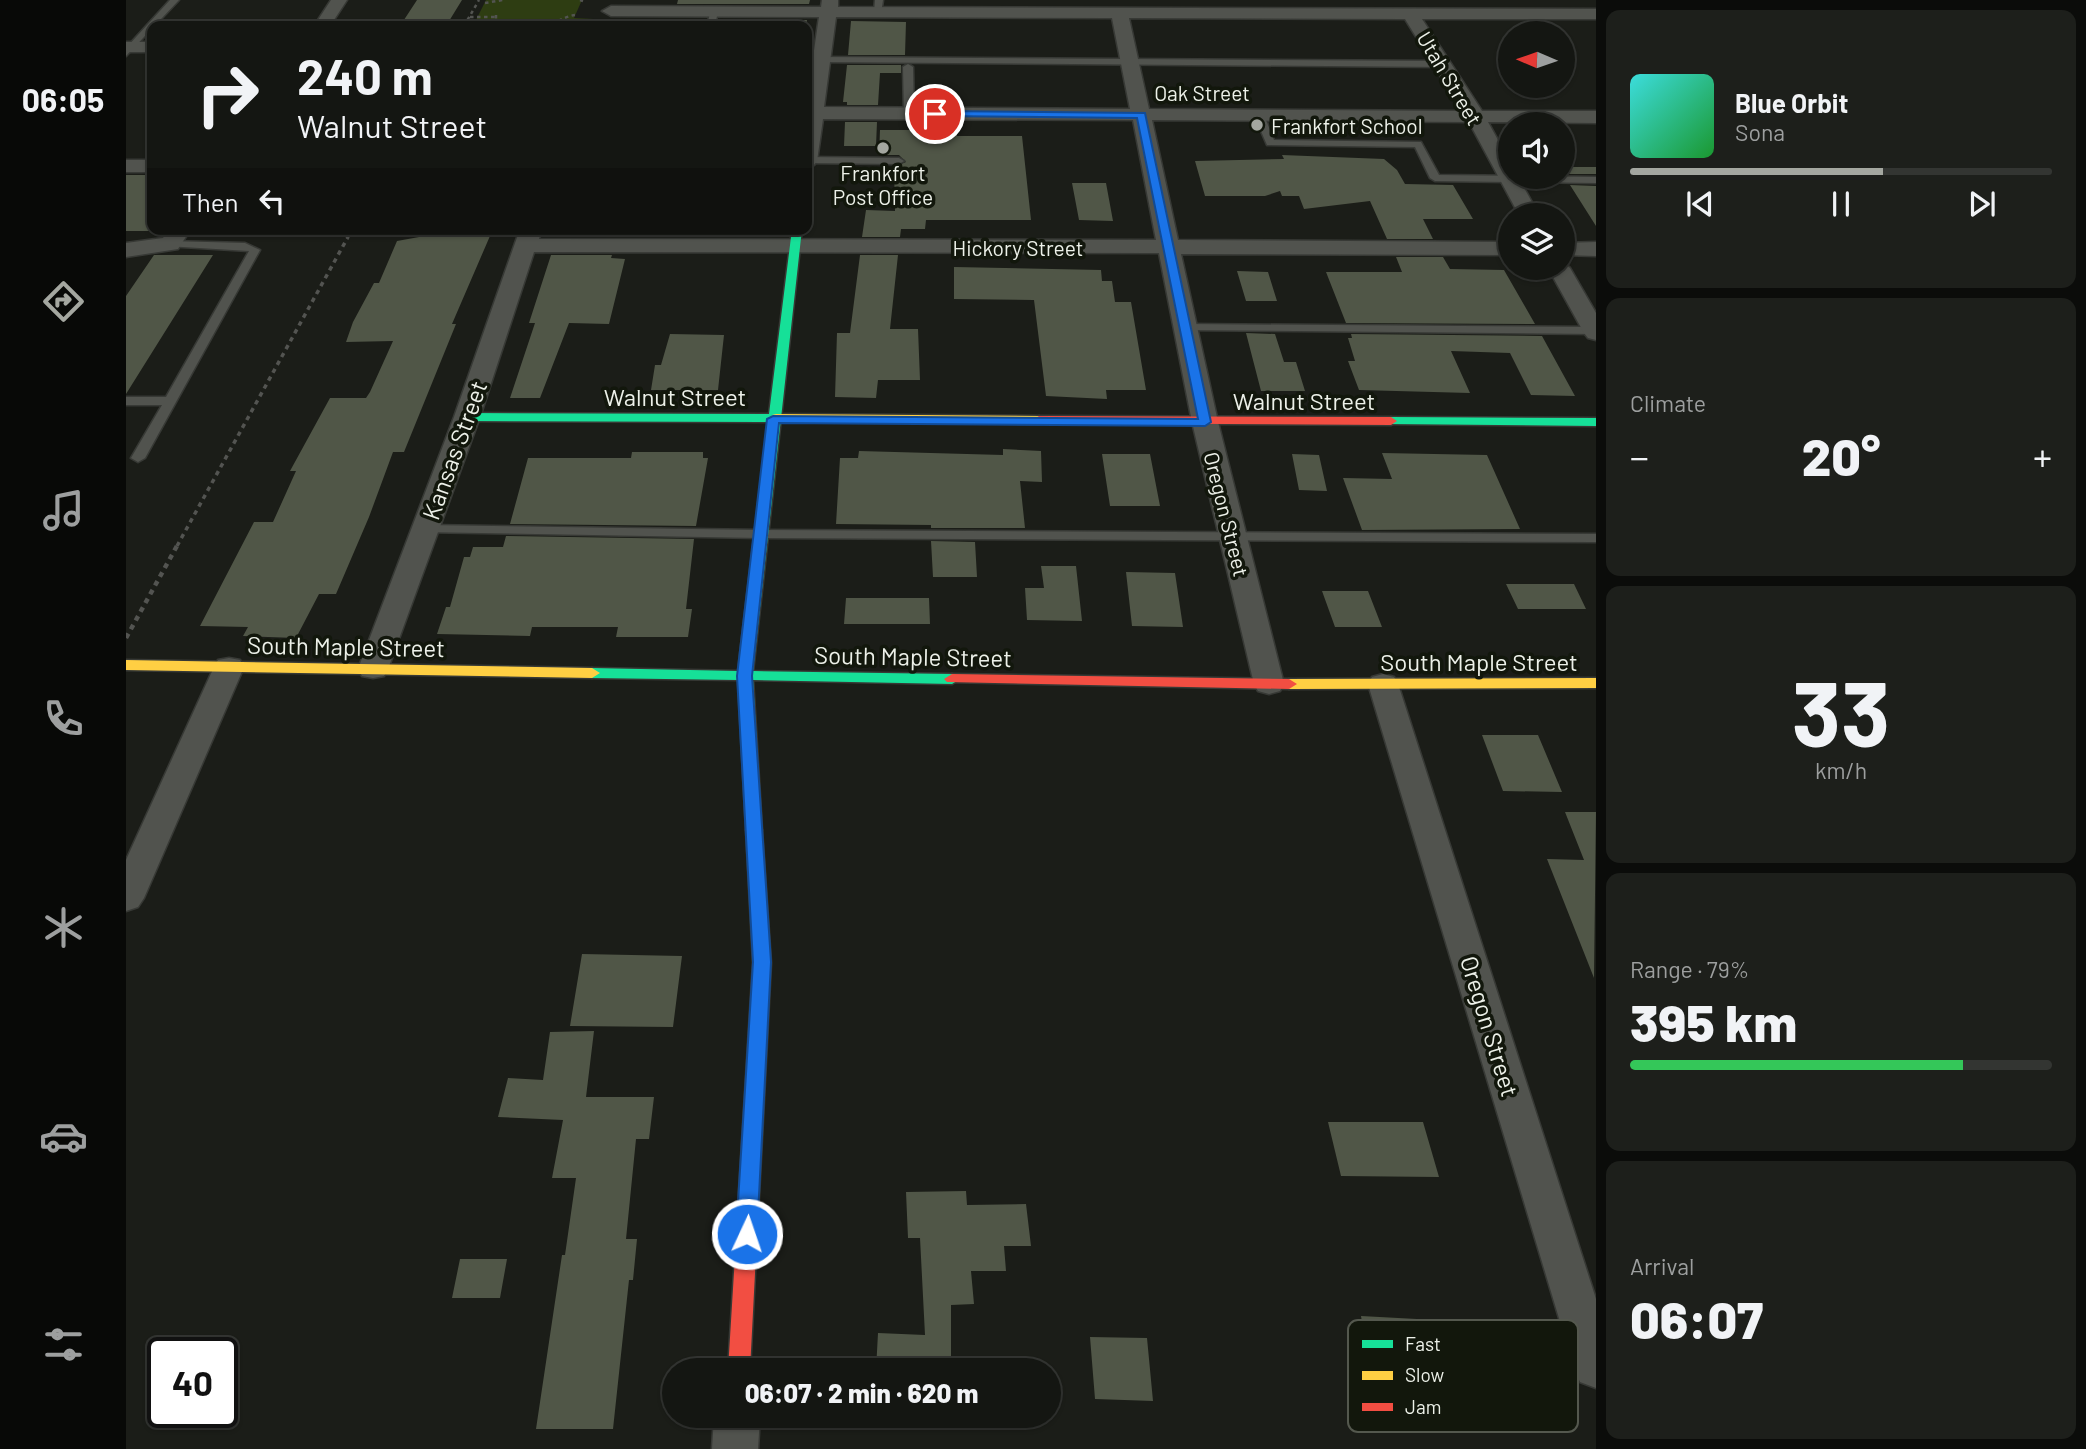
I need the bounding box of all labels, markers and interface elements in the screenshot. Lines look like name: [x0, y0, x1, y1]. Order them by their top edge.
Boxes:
north arrow: [1498, 21, 1575, 98]
map controls: [1498, 21, 1575, 280]
street label: Utah Street: [1412, 27, 1488, 129]
text: 240 m: [297, 46, 433, 105]
icon: right: [182, 49, 273, 140]
text: 06:05: [22, 80, 104, 118]
street label: Oak Street: [1154, 80, 1250, 105]
pin: [905, 84, 965, 144]
text: Blue Orbit: [1735, 87, 1848, 118]
icon: arrive: [916, 95, 954, 133]
text: Walnut Street: [297, 106, 487, 144]
button: sound: [1498, 112, 1575, 189]
place label: Frankfort School: [1271, 113, 1423, 138]
marker: Frankfort School: [1249, 117, 1265, 133]
text: Sona: [1735, 118, 1785, 146]
marker: Frankfort Post Office: [875, 140, 891, 156]
place label: Frankfort Post Office: [833, 160, 933, 209]
icon: left: [253, 182, 291, 220]
icon: previous: [1681, 185, 1719, 223]
icon: pause: [1822, 185, 1860, 223]
icon: next: [1963, 185, 2001, 223]
text: Then: [182, 186, 239, 217]
button: layers: [1498, 203, 1575, 280]
street label: Hickory Street: [952, 235, 1084, 260]
icon: directions: [39, 277, 88, 326]
street label: Kansas Street: [415, 377, 493, 523]
street label: Walnut Street: [604, 382, 746, 411]
street label: Walnut Street: [1233, 386, 1375, 415]
text: Climate: [1630, 389, 1706, 417]
text: 20°: [1802, 424, 1880, 486]
text: −: [1630, 433, 1649, 479]
text: +: [2033, 433, 2052, 479]
street label: Oregon Street: [1199, 449, 1255, 579]
icon: music: [39, 486, 88, 535]
street label: South Maple Street: [247, 630, 445, 662]
street label: South Maple Street: [814, 640, 1012, 672]
street label: South Maple Street: [1380, 647, 1578, 676]
text: 33: [1792, 656, 1890, 765]
icon: phone: [39, 694, 88, 743]
text: km/h: [1815, 756, 1867, 784]
icon: climate: [39, 903, 88, 952]
street label: Oregon Street: [1455, 952, 1525, 1100]
text: Range · 79%: [1630, 955, 1749, 983]
text: 395 km: [1630, 990, 1797, 1052]
icon: car: [39, 1112, 88, 1161]
position arrow: [710, 1197, 784, 1271]
text: Arrival: [1630, 1252, 1694, 1280]
text: 06:07: [1630, 1287, 1763, 1349]
icon: filters: [39, 1320, 88, 1369]
legend: [1348, 1320, 1578, 1432]
text: Fast: [1405, 1332, 1441, 1355]
speed limit sign: 40: [147, 1337, 238, 1428]
text: Slow: [1405, 1363, 1444, 1386]
text: 06:07 · 2 min · 620 m: [745, 1377, 978, 1408]
text: Jam: [1405, 1395, 1441, 1418]

